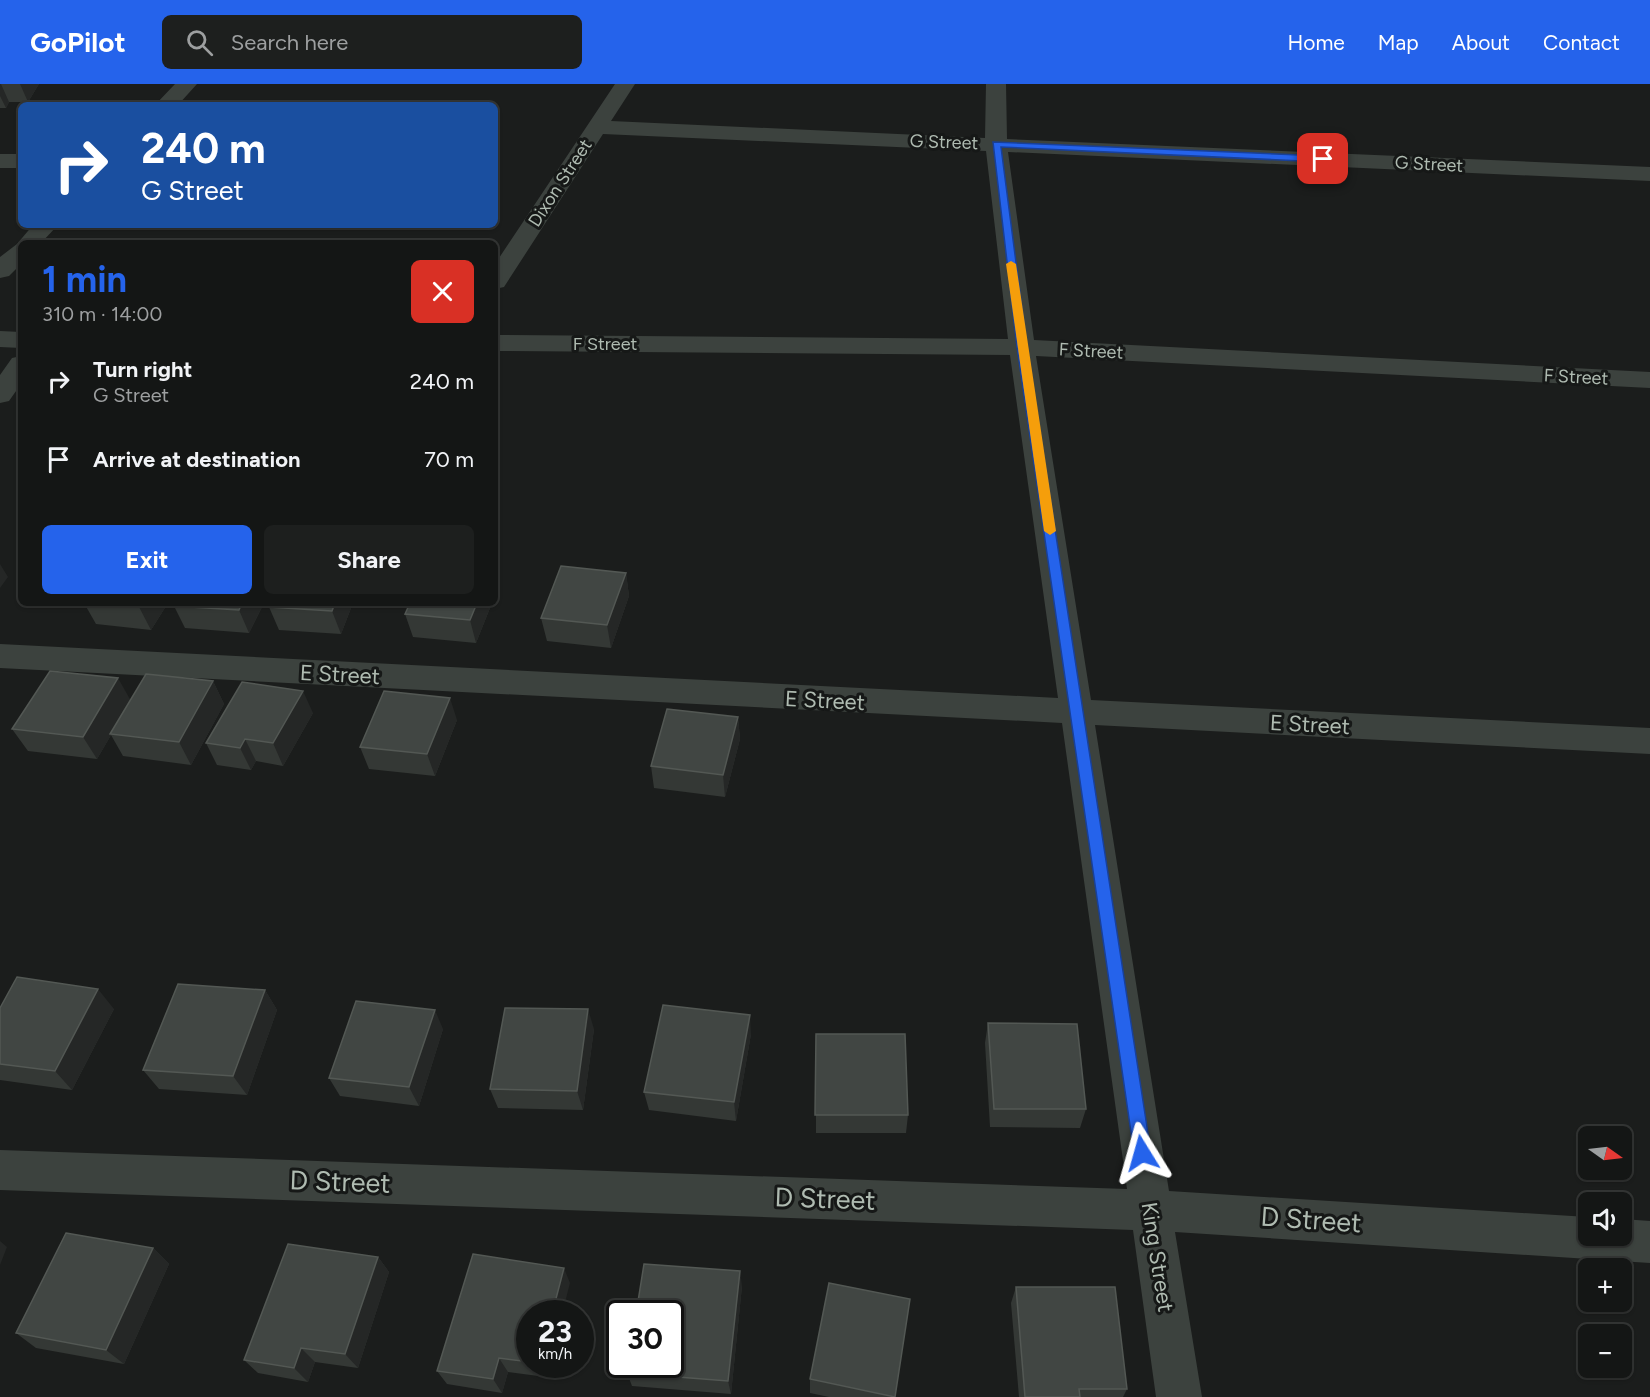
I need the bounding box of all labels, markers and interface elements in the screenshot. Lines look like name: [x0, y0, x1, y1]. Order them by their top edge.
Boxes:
search box: [162, 15, 582, 69]
text: GoPilot: [30, 25, 126, 59]
icon: search: [183, 26, 216, 59]
text: Search here: [231, 29, 348, 56]
text: Home: [1288, 30, 1345, 55]
text: Map: [1378, 30, 1419, 55]
text: About: [1452, 30, 1510, 55]
text: Contact: [1543, 30, 1620, 55]
text: 240 m: [141, 123, 266, 174]
icon: right: [42, 126, 120, 204]
street label: G Street: [909, 130, 979, 154]
pin: [1297, 133, 1348, 184]
street label: Dixon Street: [523, 135, 597, 231]
icon: arrive: [1306, 142, 1339, 175]
street label: G Street: [1394, 151, 1464, 177]
text: G Street: [141, 174, 244, 207]
text: 1 min: [42, 258, 127, 301]
button: close: [411, 260, 474, 323]
text: 310 m · 14:00: [42, 302, 162, 326]
street label: F Street: [573, 333, 638, 355]
street label: F Street: [1058, 338, 1124, 364]
text: Turn right: [93, 356, 192, 383]
street label: F Street: [1543, 364, 1609, 390]
icon: right: [42, 365, 75, 398]
text: 240 m: [410, 368, 474, 395]
text: G Street: [93, 383, 169, 407]
icon: arrive: [42, 443, 75, 476]
text: Arrive at destination: [93, 446, 301, 473]
text: 70 m: [424, 446, 474, 473]
button: Exit: [42, 525, 252, 594]
button: Share: [264, 525, 474, 594]
street label: E Street: [299, 659, 381, 690]
street label: E Street: [784, 685, 866, 716]
street label: E Street: [1269, 709, 1351, 740]
position arrow: [1110, 1121, 1174, 1185]
north arrow: [1578, 1126, 1632, 1180]
map controls: [1578, 1126, 1632, 1378]
street label: D Street: [289, 1163, 391, 1200]
street label: D Street: [774, 1180, 876, 1217]
button: sound: [1578, 1192, 1632, 1246]
street label: King Street: [1136, 1200, 1180, 1314]
street label: D Street: [1260, 1200, 1362, 1239]
button: +: [1578, 1258, 1632, 1312]
speed limit sign: 30: [606, 1300, 684, 1378]
text: 23: [538, 1313, 572, 1350]
button: −: [1578, 1324, 1632, 1378]
text: km/h: [538, 1345, 572, 1363]

